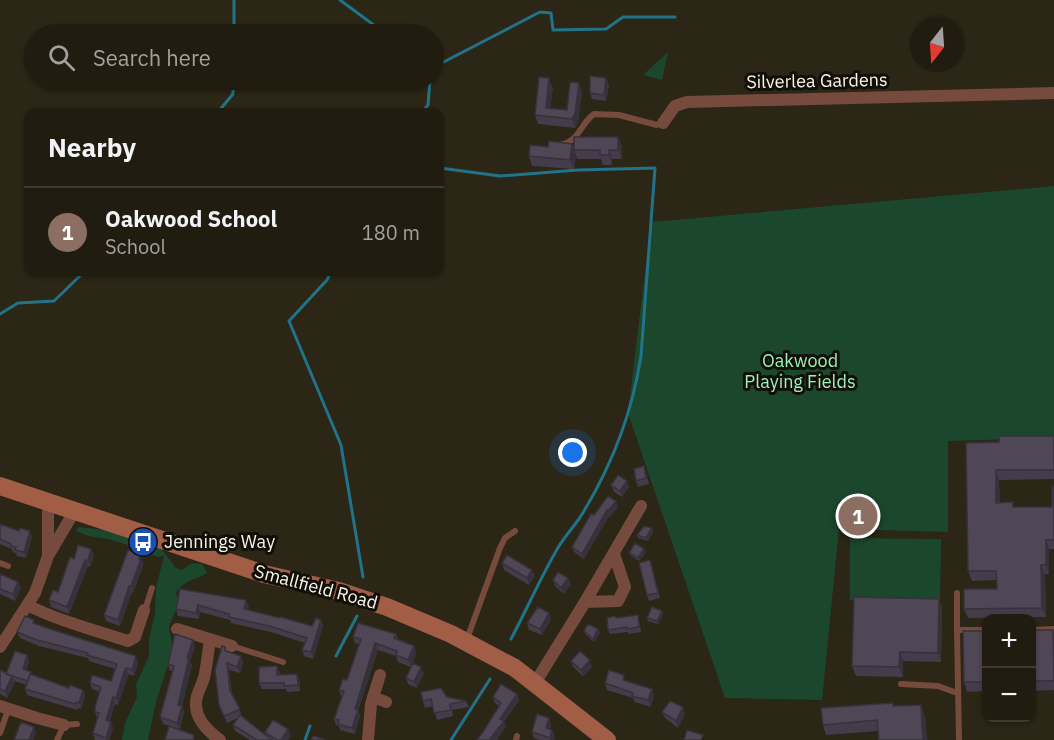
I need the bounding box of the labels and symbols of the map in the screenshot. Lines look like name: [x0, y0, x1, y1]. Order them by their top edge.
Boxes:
north arrow: [910, 18, 964, 72]
street label: Silverlea Gardens: [746, 68, 888, 93]
park label: Oakwood Playing Fields: [744, 349, 856, 393]
your location: [558, 438, 587, 467]
pin: 1: [838, 494, 878, 538]
bus stop icon: Jennings Way: [127, 526, 159, 558]
place label: Jennings Way: [164, 530, 275, 553]
street label: Smallfield Road: [252, 559, 380, 614]

